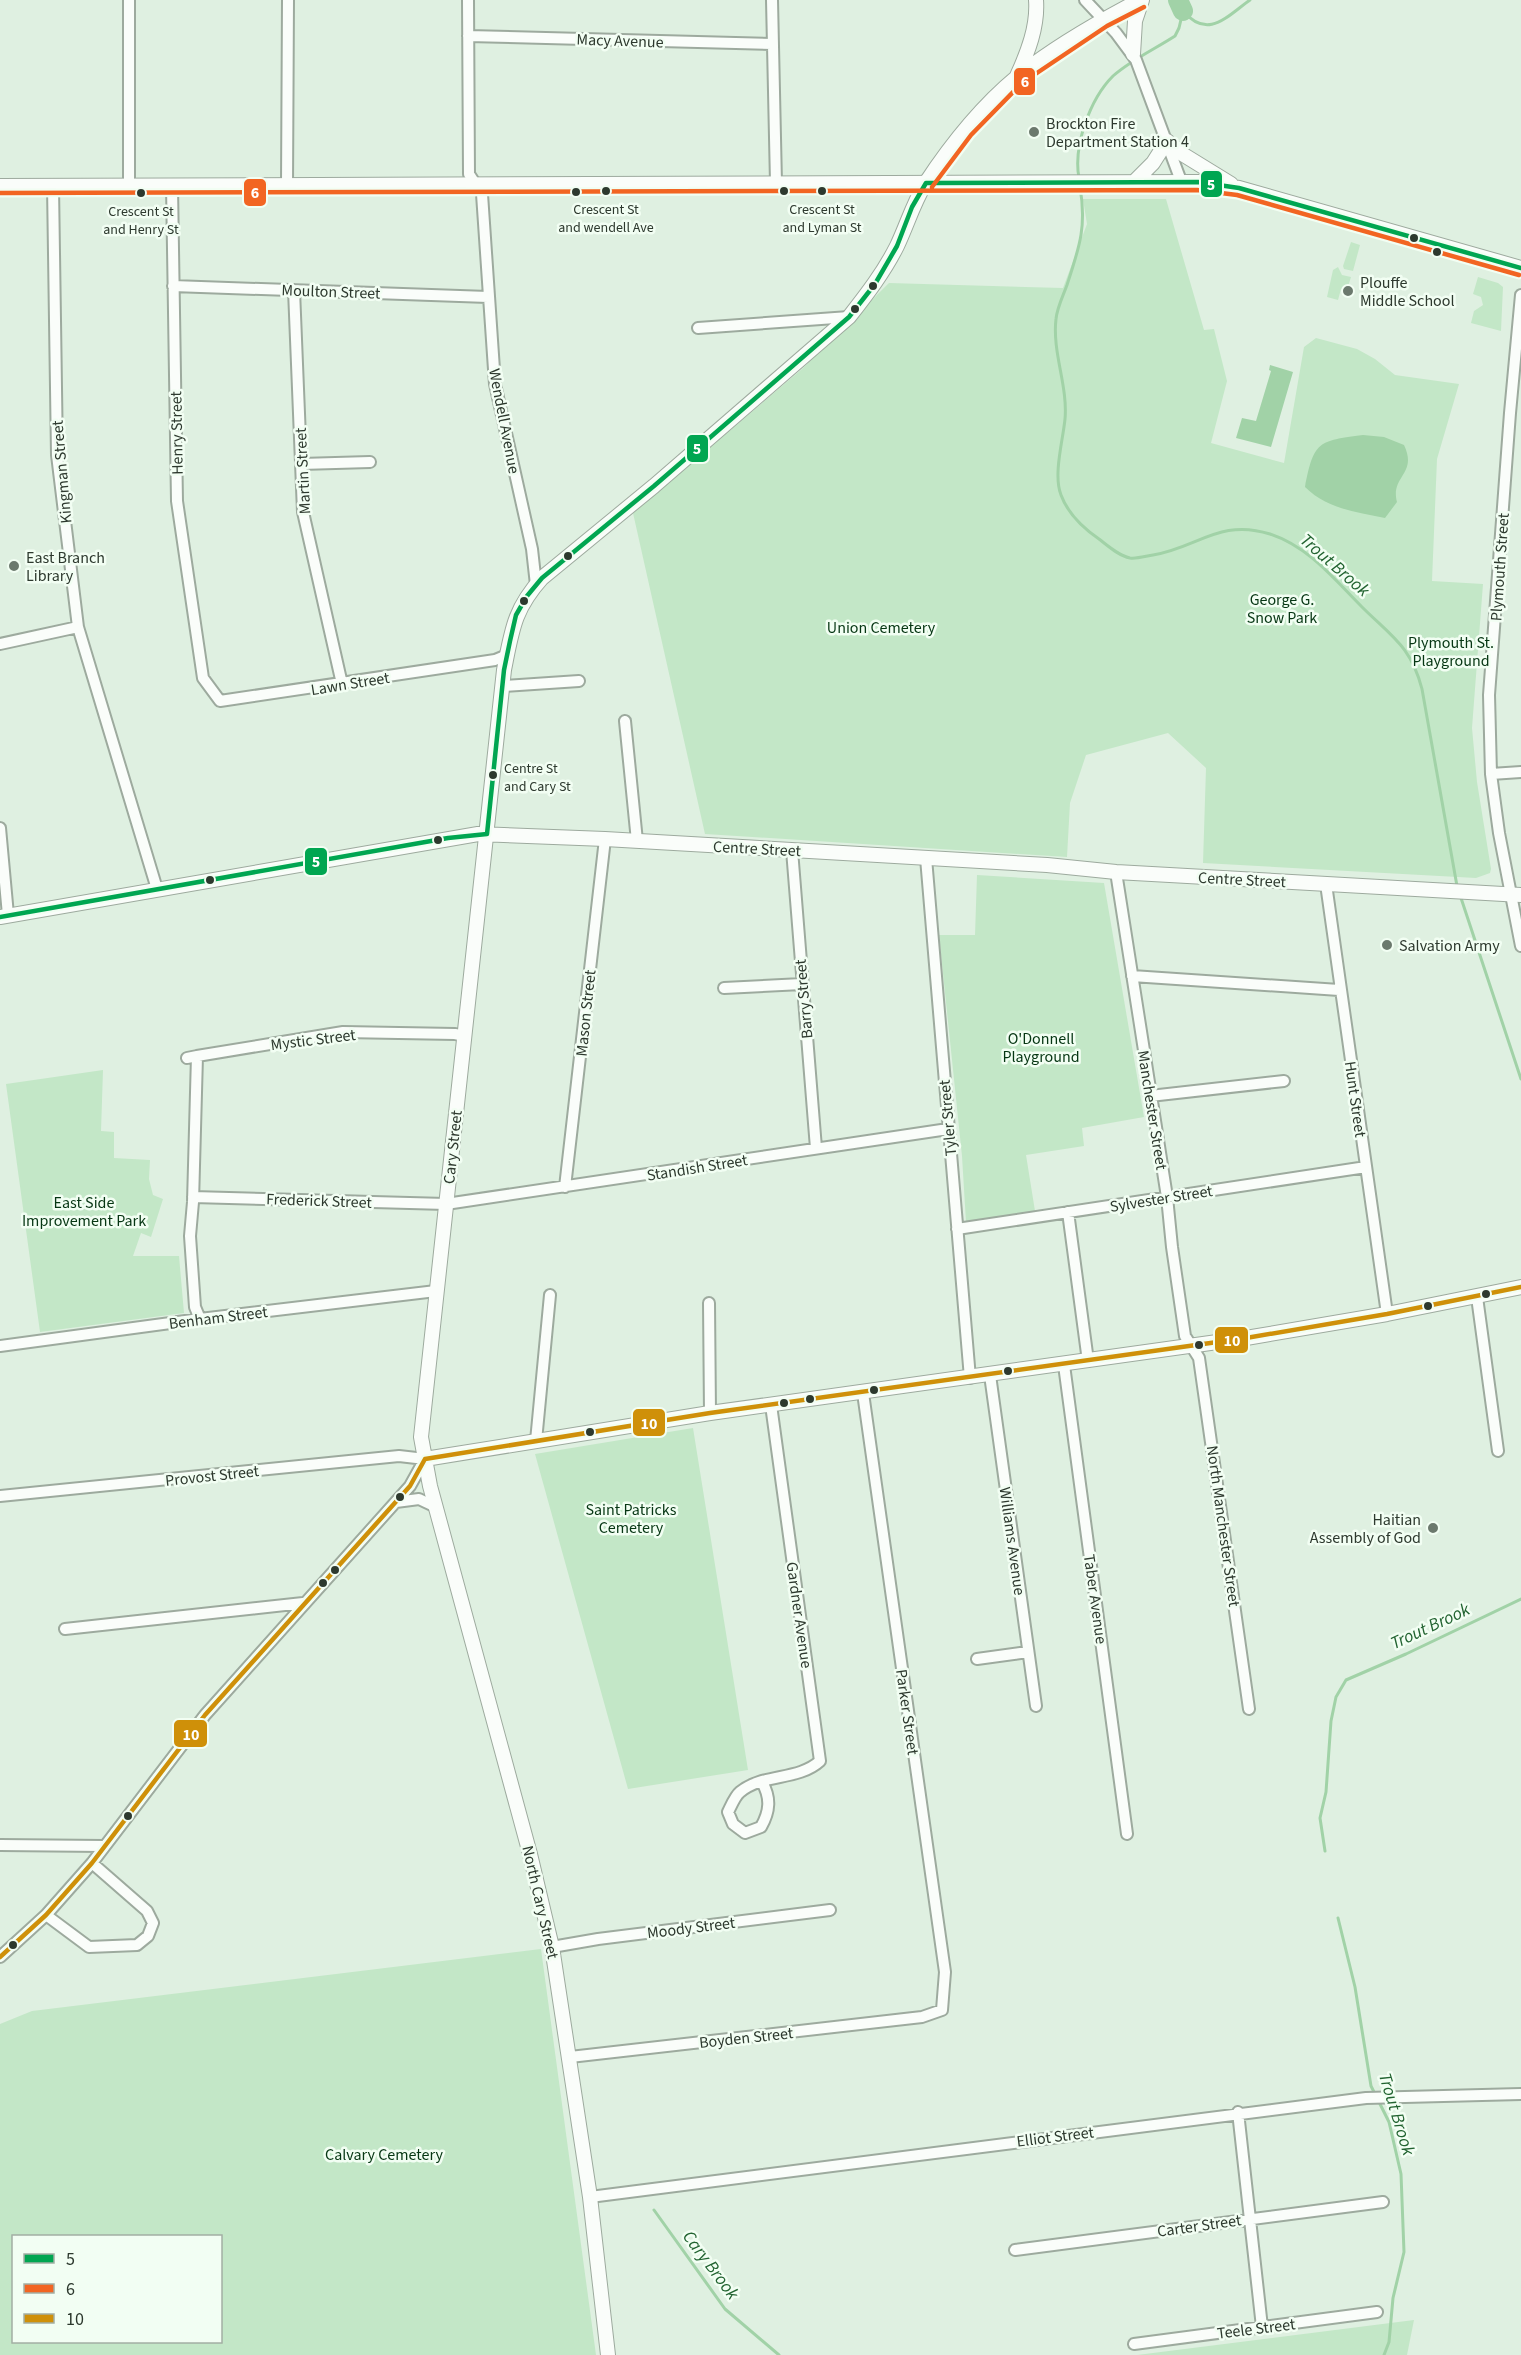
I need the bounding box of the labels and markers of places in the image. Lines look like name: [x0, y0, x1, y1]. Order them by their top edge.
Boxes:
place label: Brockton Fire Department Station 4: [1046, 113, 1189, 153]
marker: Brockton Fire Department Station 4: [1027, 125, 1041, 139]
marker: Crescent St and wendell Ave: [600, 185, 612, 197]
unlabelled marker: [778, 185, 790, 197]
marker: Crescent St and Lyman St: [816, 185, 828, 197]
unlabelled marker: [570, 186, 582, 198]
marker: Crescent St and Henry St: [135, 187, 147, 199]
place label: Crescent St and wendell Ave: [558, 200, 654, 238]
place label: Crescent St and Lyman St: [782, 200, 862, 238]
place label: Crescent St and Henry St: [103, 202, 179, 240]
unlabelled marker: [1408, 232, 1420, 244]
unlabelled marker: [1431, 246, 1443, 258]
place label: Plouffe Middle School: [1360, 272, 1455, 312]
unlabelled marker: [867, 280, 879, 292]
marker: Plouffe Middle School: [1341, 284, 1355, 298]
unlabelled marker: [849, 303, 861, 315]
place label: East Branch Library: [26, 547, 105, 587]
unlabelled marker: [562, 550, 574, 562]
marker: East Branch Library: [7, 559, 21, 573]
unlabelled marker: [518, 595, 530, 607]
place label: Centre St and Cary St: [504, 759, 571, 797]
marker: Centre St and Cary St: [487, 769, 499, 781]
unlabelled marker: [432, 834, 444, 846]
unlabelled marker: [204, 874, 216, 886]
place label: Salvation Army: [1399, 935, 1500, 957]
marker: Salvation Army: [1380, 938, 1394, 952]
unlabelled marker: [1480, 1288, 1492, 1300]
unlabelled marker: [1422, 1300, 1434, 1312]
unlabelled marker: [1193, 1339, 1205, 1351]
unlabelled marker: [1002, 1365, 1014, 1377]
unlabelled marker: [868, 1384, 880, 1396]
unlabelled marker: [804, 1393, 816, 1405]
unlabelled marker: [778, 1397, 790, 1409]
unlabelled marker: [584, 1426, 596, 1438]
unlabelled marker: [394, 1491, 406, 1503]
place label: Haitian Assembly of God: [1310, 1509, 1421, 1549]
marker: Haitian Assembly of God: [1426, 1521, 1440, 1535]
unlabelled marker: [329, 1564, 341, 1576]
unlabelled marker: [317, 1577, 329, 1589]
unlabelled marker: [122, 1810, 134, 1822]
unlabelled marker: [7, 1939, 19, 1951]

